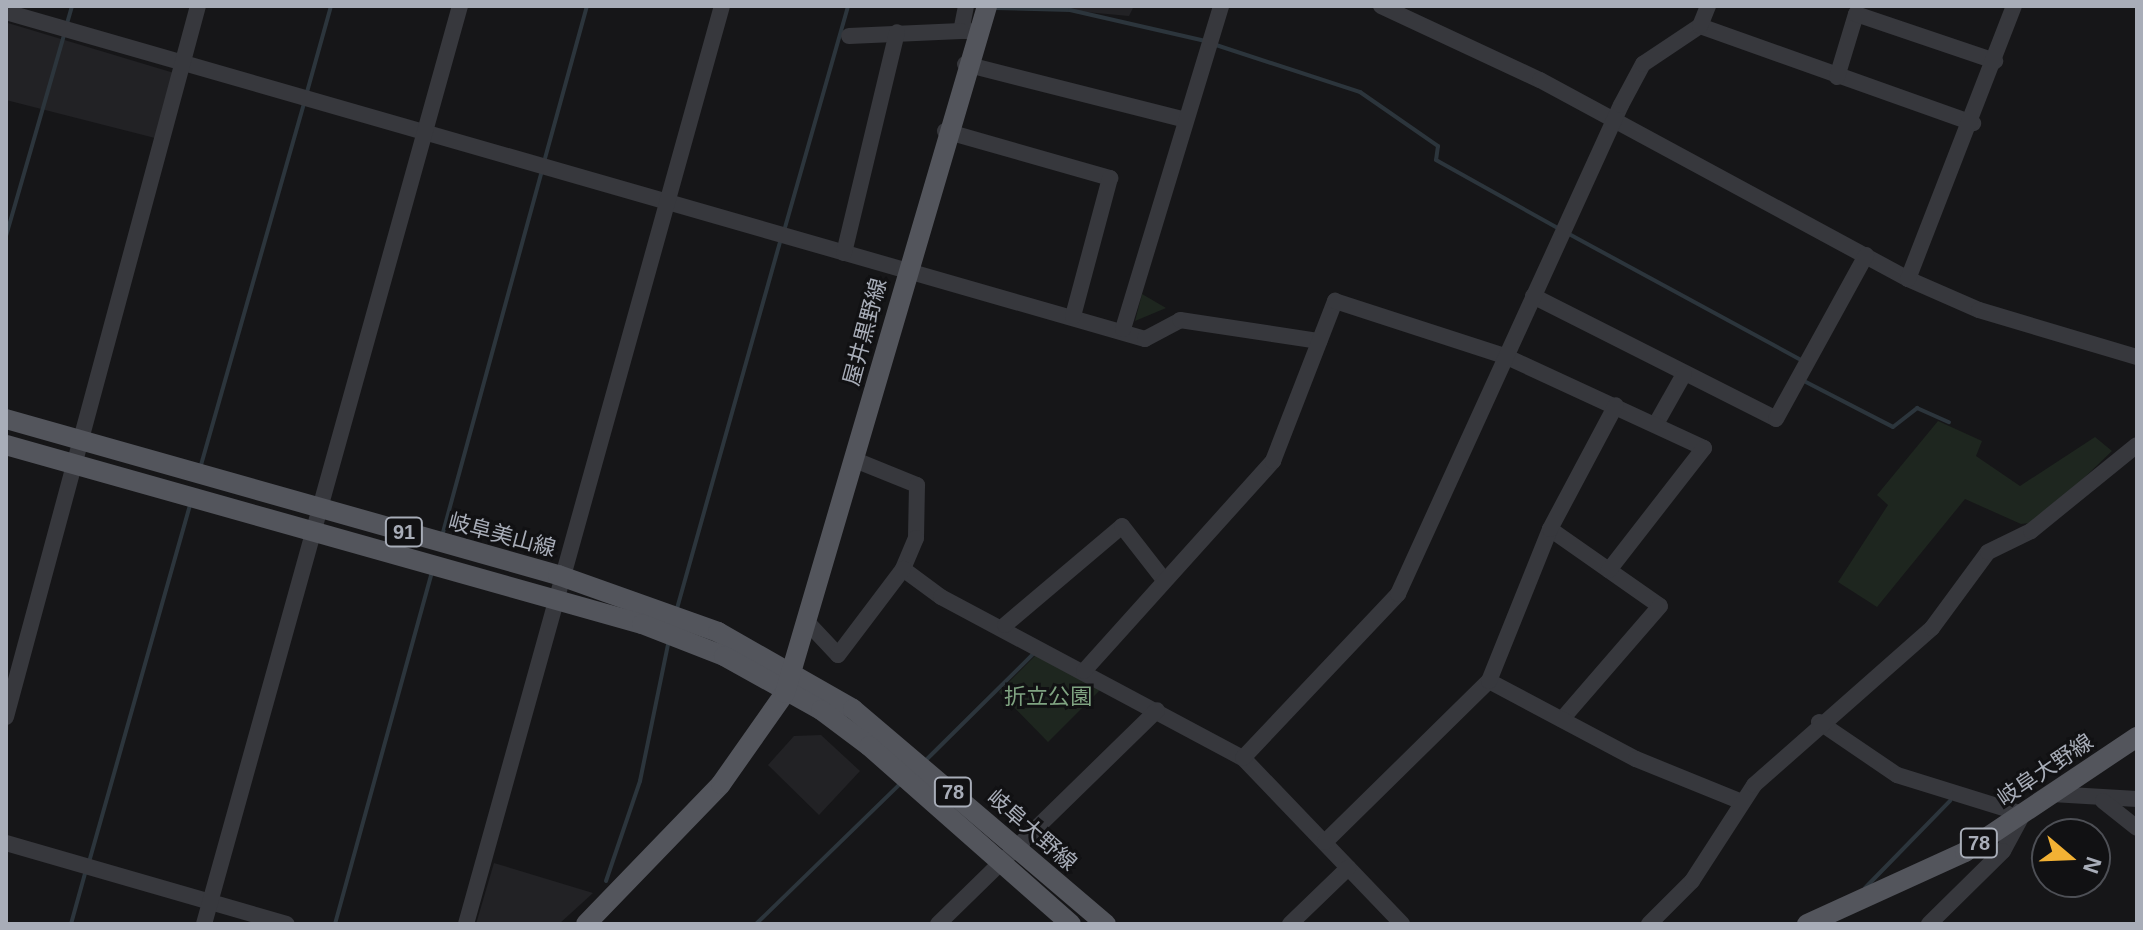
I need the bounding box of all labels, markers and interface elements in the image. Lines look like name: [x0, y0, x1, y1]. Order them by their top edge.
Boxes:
street label: 屋井黒野線: [838, 275, 892, 389]
street label: 岐阜美山線: [445, 508, 559, 562]
road number: 91: [384, 516, 424, 548]
park label: 折立公園: [1004, 684, 1092, 710]
street label: 岐阜大野線: [1992, 728, 2098, 812]
road number: 78: [933, 776, 973, 808]
street label: 岐阜大野線: [982, 784, 1082, 876]
north arrow: [2031, 818, 2111, 898]
road number: 78: [1959, 827, 1999, 859]
text: N: [2078, 854, 2107, 877]

